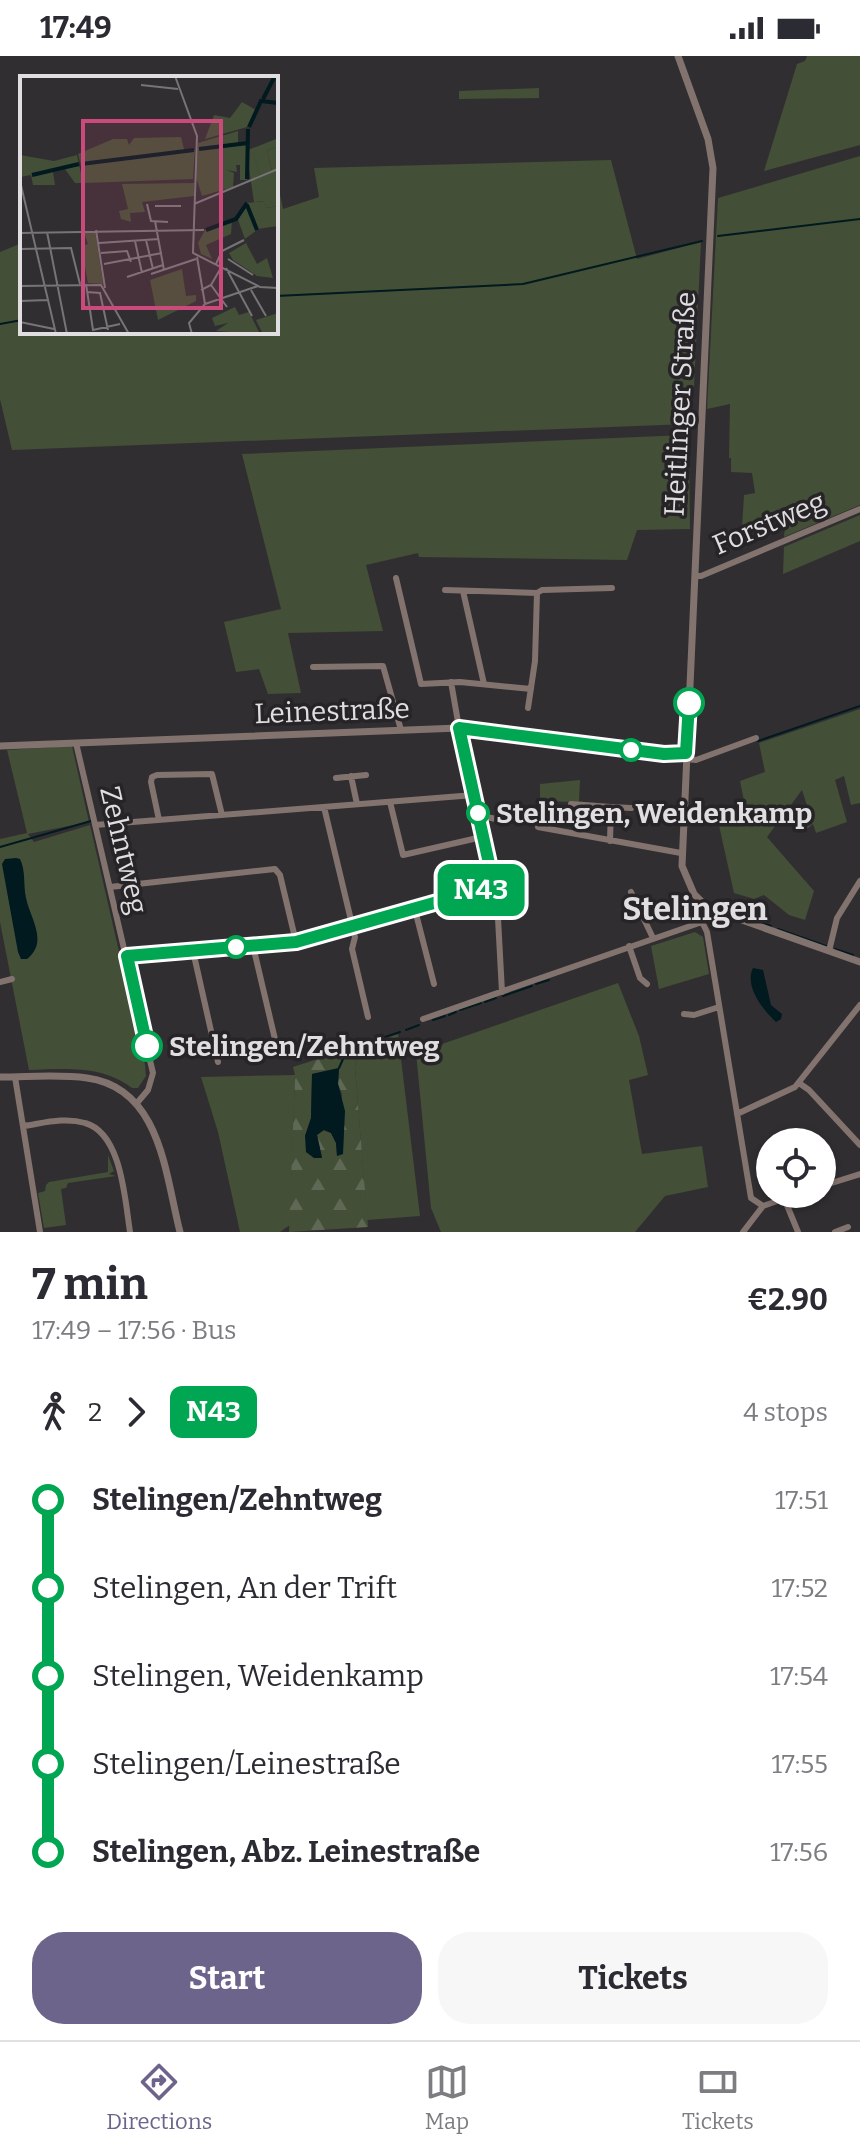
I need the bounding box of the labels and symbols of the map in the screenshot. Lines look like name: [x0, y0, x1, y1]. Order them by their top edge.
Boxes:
inset map: [20, 76, 278, 334]
street label: Heitlinger Straße: [658, 291, 702, 517]
street label: Forstweg: [708, 485, 830, 561]
unlabelled marker: [674, 688, 704, 718]
street label: Leinestraße: [254, 692, 410, 730]
unlabelled marker: [620, 739, 642, 761]
street label: Zehntweg: [93, 783, 155, 917]
place label: Stelingen, Weidenkamp: [496, 797, 812, 830]
marker: Stelingen, Weidenkamp: [467, 802, 489, 824]
line badge: N43: [435, 864, 527, 916]
district label: Stelingen: [622, 890, 768, 928]
unlabelled marker: [225, 936, 247, 958]
place label: Stelingen/Zehntweg: [169, 1030, 440, 1063]
marker: Stelingen/Zehntweg: [132, 1031, 162, 1061]

